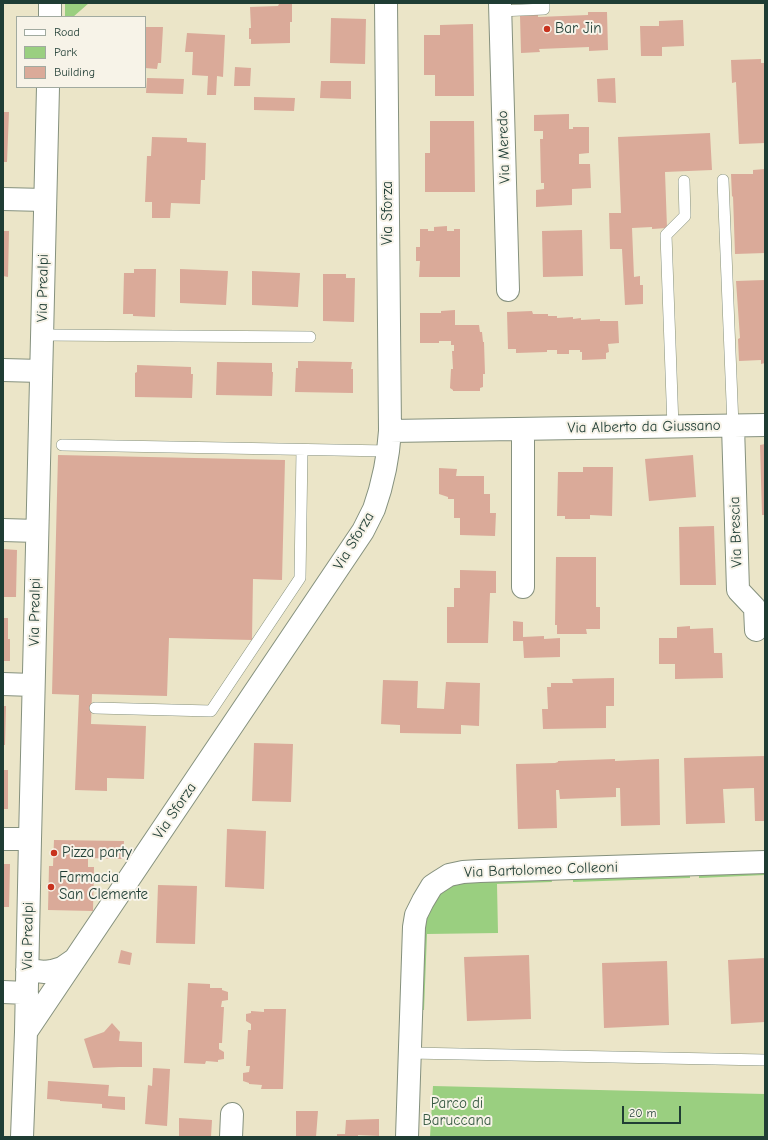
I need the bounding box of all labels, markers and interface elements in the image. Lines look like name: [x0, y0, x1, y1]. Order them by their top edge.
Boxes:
legend: [16, 16, 146, 88]
place label: Bar Jin: [555, 20, 602, 38]
marker: Bar Jin: [542, 24, 552, 34]
text: Road: [54, 25, 80, 39]
text: Park: [54, 45, 77, 59]
text: Building: [54, 65, 95, 79]
street label: Via Meredo: [494, 110, 514, 184]
street label: Via Sforza: [379, 181, 397, 245]
street label: Via Prealpi: [33, 254, 53, 322]
street label: Via Alberto da Giussano: [567, 417, 721, 437]
street label: Via Brescia: [726, 496, 746, 568]
street label: Via Sforza: [330, 509, 378, 573]
street label: Via Prealpi: [25, 578, 45, 646]
street label: Via Sforza: [150, 779, 200, 843]
place label: Pizza party: [62, 844, 132, 862]
marker: Pizza party: [49, 848, 59, 858]
street label: Via Bartolomeo Colleoni: [464, 858, 618, 882]
place label: Farmacia San Clemente: [59, 869, 148, 904]
marker: Farmacia San Clemente: [46, 882, 56, 892]
street label: Via Prealpi: [18, 902, 38, 970]
park label: Parco di Baruccana: [423, 1095, 491, 1130]
scale bar: [624, 1098, 683, 1124]
text: 20 m: [629, 1106, 657, 1120]

